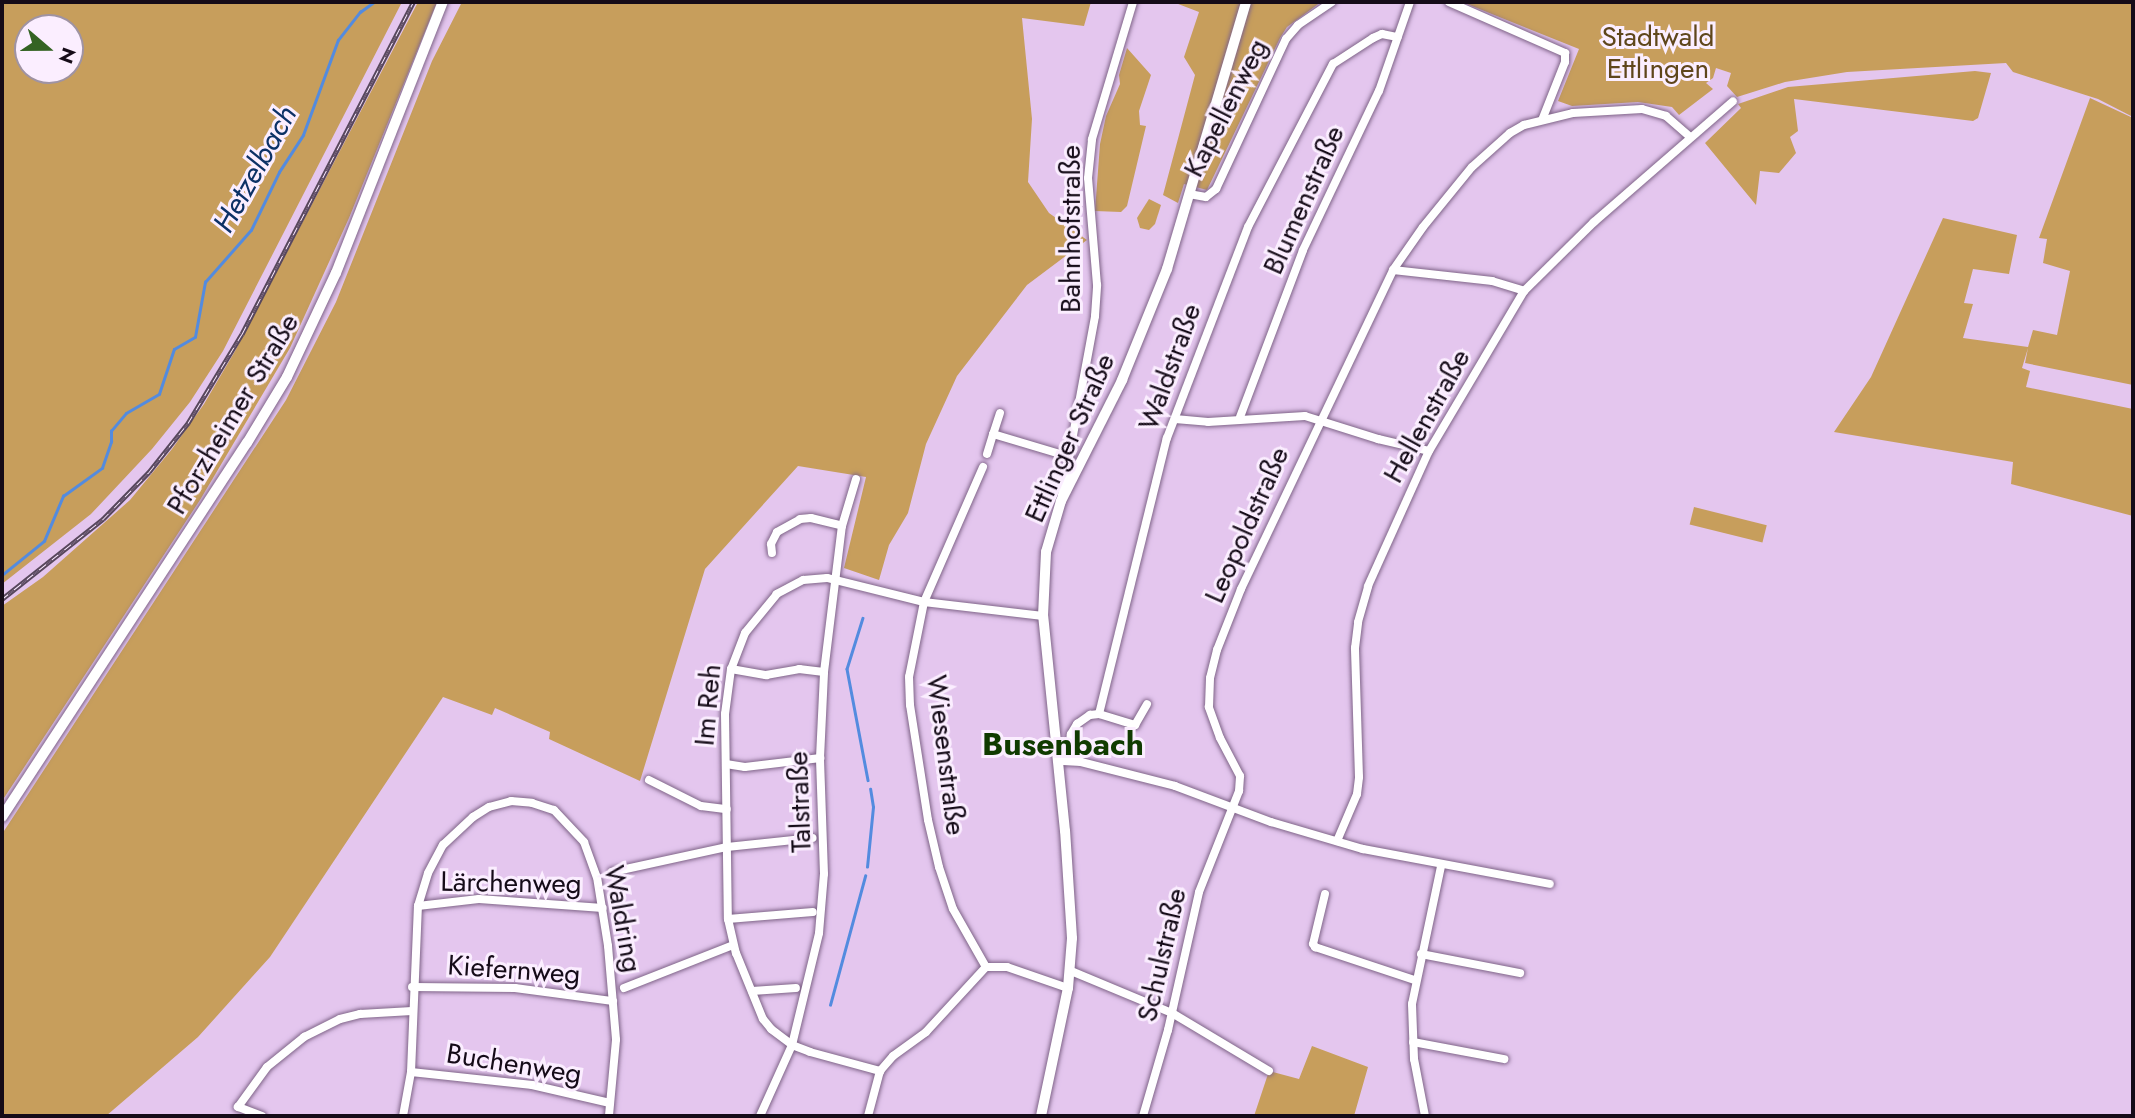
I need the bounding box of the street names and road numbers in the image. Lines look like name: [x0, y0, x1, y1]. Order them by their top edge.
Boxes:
street label: Kapellenweg: [1177, 33, 1275, 183]
street label: Blumenstraße: [1256, 121, 1352, 279]
street label: Bahnhofstraße: [1054, 145, 1088, 313]
street label: Waldstraße: [1132, 299, 1208, 435]
street label: Pforzheimer Straße: [160, 308, 306, 520]
street label: Hellenstraße: [1376, 343, 1478, 489]
street label: Ettlinger Straße: [1018, 348, 1122, 528]
street label: Leopoldstraße: [1198, 442, 1296, 608]
street label: Im Reh: [688, 663, 728, 747]
street label: Wiesenstraße: [920, 673, 972, 837]
street label: Talstraße: [781, 751, 819, 853]
street label: Waldring: [597, 863, 649, 975]
street label: Lärchenweg: [440, 865, 582, 901]
street label: Schulstraße: [1130, 885, 1194, 1025]
street label: Kiefernweg: [446, 949, 582, 991]
street label: Buchenweg: [444, 1037, 584, 1091]

